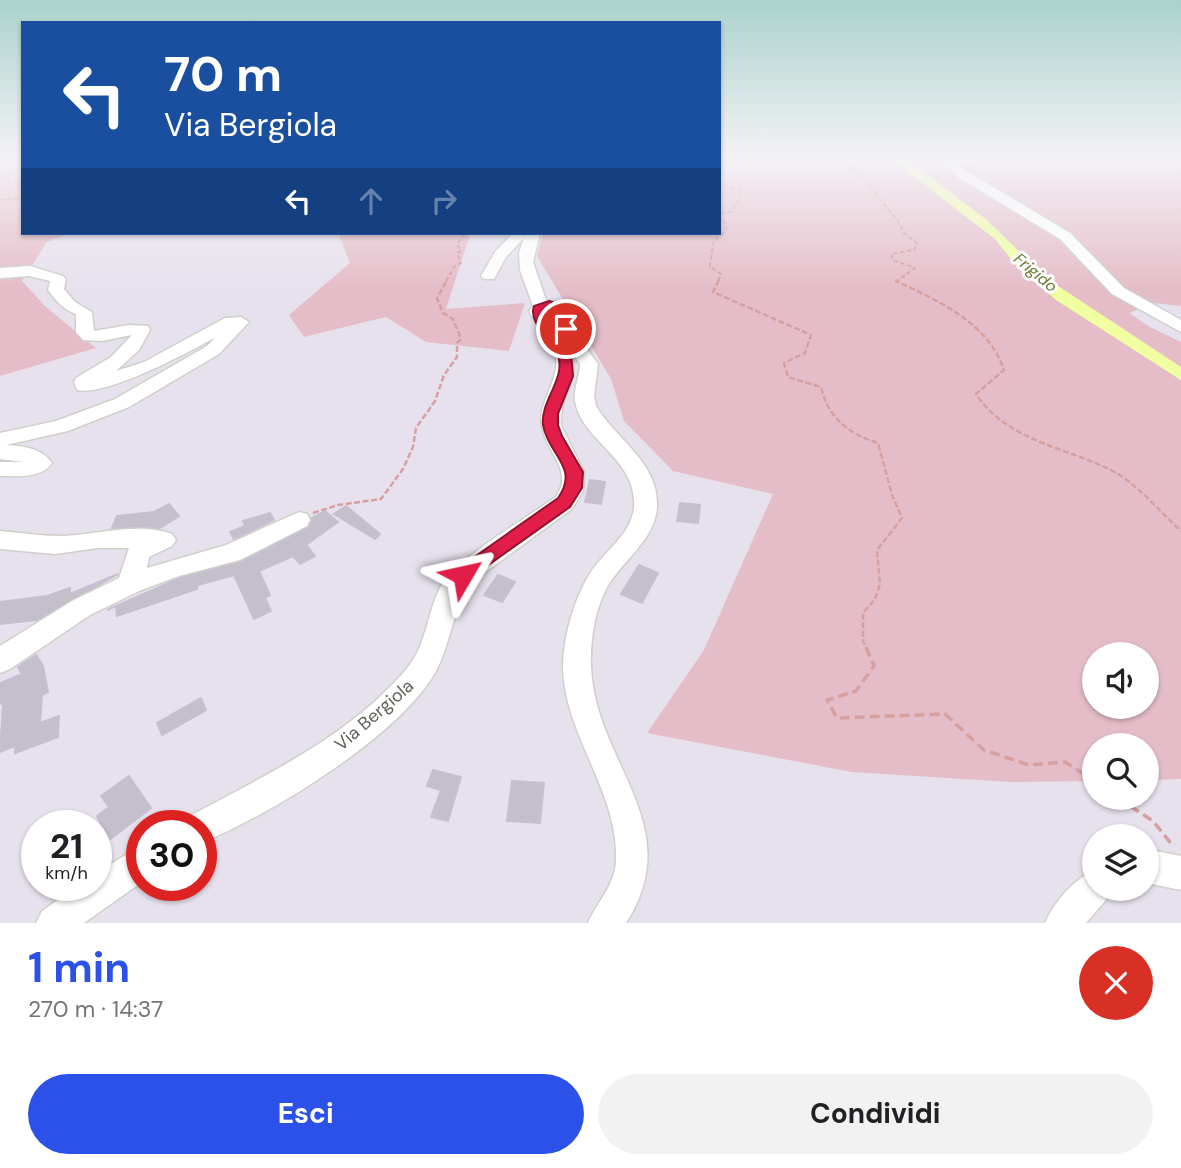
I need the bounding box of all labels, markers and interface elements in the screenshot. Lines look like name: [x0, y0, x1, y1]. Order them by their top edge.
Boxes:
text: 70 m: [164, 42, 282, 106]
icon: left: [49, 49, 140, 140]
text: Via Bergiola: [164, 104, 337, 146]
icon: left: [279, 182, 317, 220]
icon: ahead: [352, 182, 390, 220]
icon: right: [425, 182, 463, 220]
water label: Frigido: [1010, 248, 1062, 297]
pin: [536, 299, 596, 359]
icon: arrive: [547, 310, 585, 348]
position arrow: [426, 538, 500, 612]
map controls: [1082, 642, 1159, 901]
button: sound: [1082, 642, 1159, 719]
street label: Via Bergiola: [329, 674, 419, 756]
button: search: [1082, 733, 1159, 810]
speed limit sign: 30: [126, 810, 217, 901]
text: 21: [50, 823, 83, 869]
button: layers: [1082, 824, 1159, 901]
text: km/h: [45, 861, 88, 885]
text: 1 min: [28, 940, 130, 995]
button: close: [1079, 946, 1153, 1020]
text: 270 m · 14:37: [28, 994, 163, 1024]
button: Esci: [28, 1074, 584, 1154]
button: Condividi: [598, 1074, 1153, 1154]

